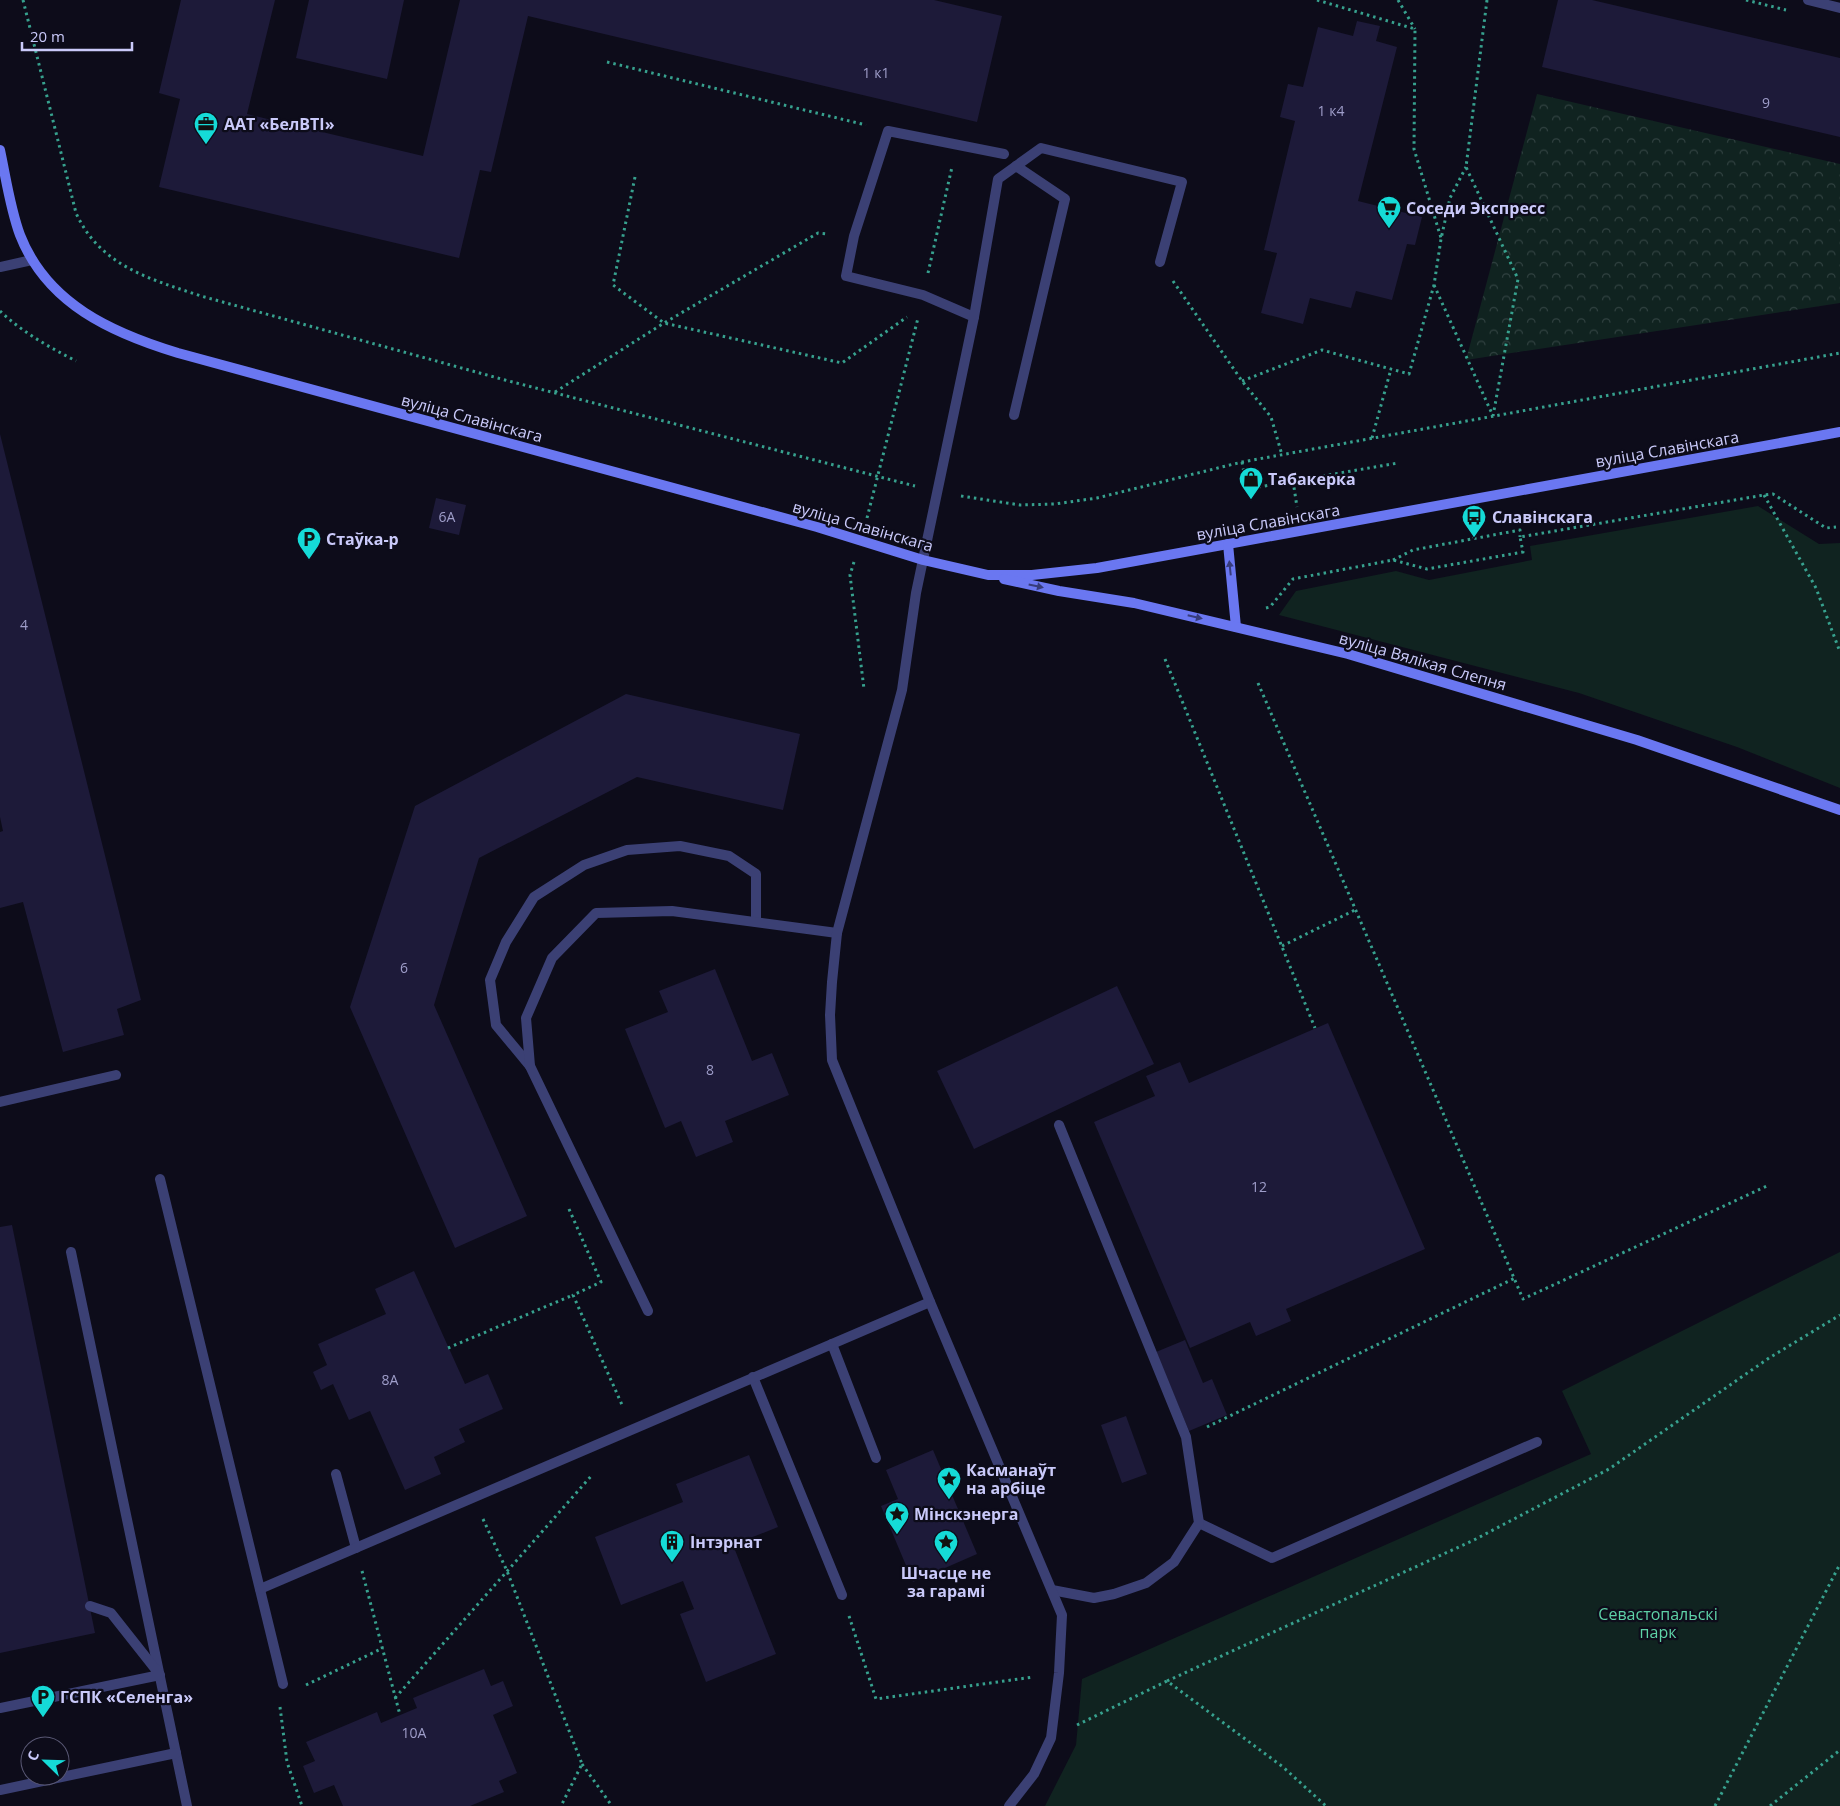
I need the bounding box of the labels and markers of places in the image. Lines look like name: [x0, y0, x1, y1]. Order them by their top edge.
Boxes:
office icon: ААТ «БелВТІ»: [193, 111, 219, 145]
place label: ААТ «БелВТІ»: [224, 113, 335, 135]
supermarket icon: Соседи Экспресс: [1376, 195, 1402, 229]
place label: Соседи Экспресс: [1406, 197, 1545, 219]
shop icon: Табакерка: [1238, 466, 1264, 500]
place label: Табакерка: [1268, 468, 1356, 490]
bus stop icon: Славінскага: [1461, 504, 1487, 538]
place label: Славінскага: [1492, 506, 1593, 528]
parking icon: Стаўка-р: [296, 526, 322, 560]
place label: Стаўка-р: [326, 528, 399, 550]
place label: Касманаўт на арбіце: [966, 1459, 1056, 1499]
place icon: Касманаўт на арбіце: [936, 1466, 962, 1500]
place icon: Мінскэнерга: [884, 1501, 910, 1535]
place label: Мінскэнерга: [914, 1503, 1018, 1525]
building icon: Інтэрнат: [659, 1529, 685, 1563]
place icon: Шчасце не за гарамі: [933, 1529, 959, 1563]
place label: Інтэрнат: [690, 1531, 762, 1553]
place label: Шчасце не за гарамі: [901, 1562, 991, 1602]
parking icon: ГСПК «Селенга»: [30, 1684, 56, 1718]
place label: ГСПК «Селенга»: [60, 1686, 193, 1708]

